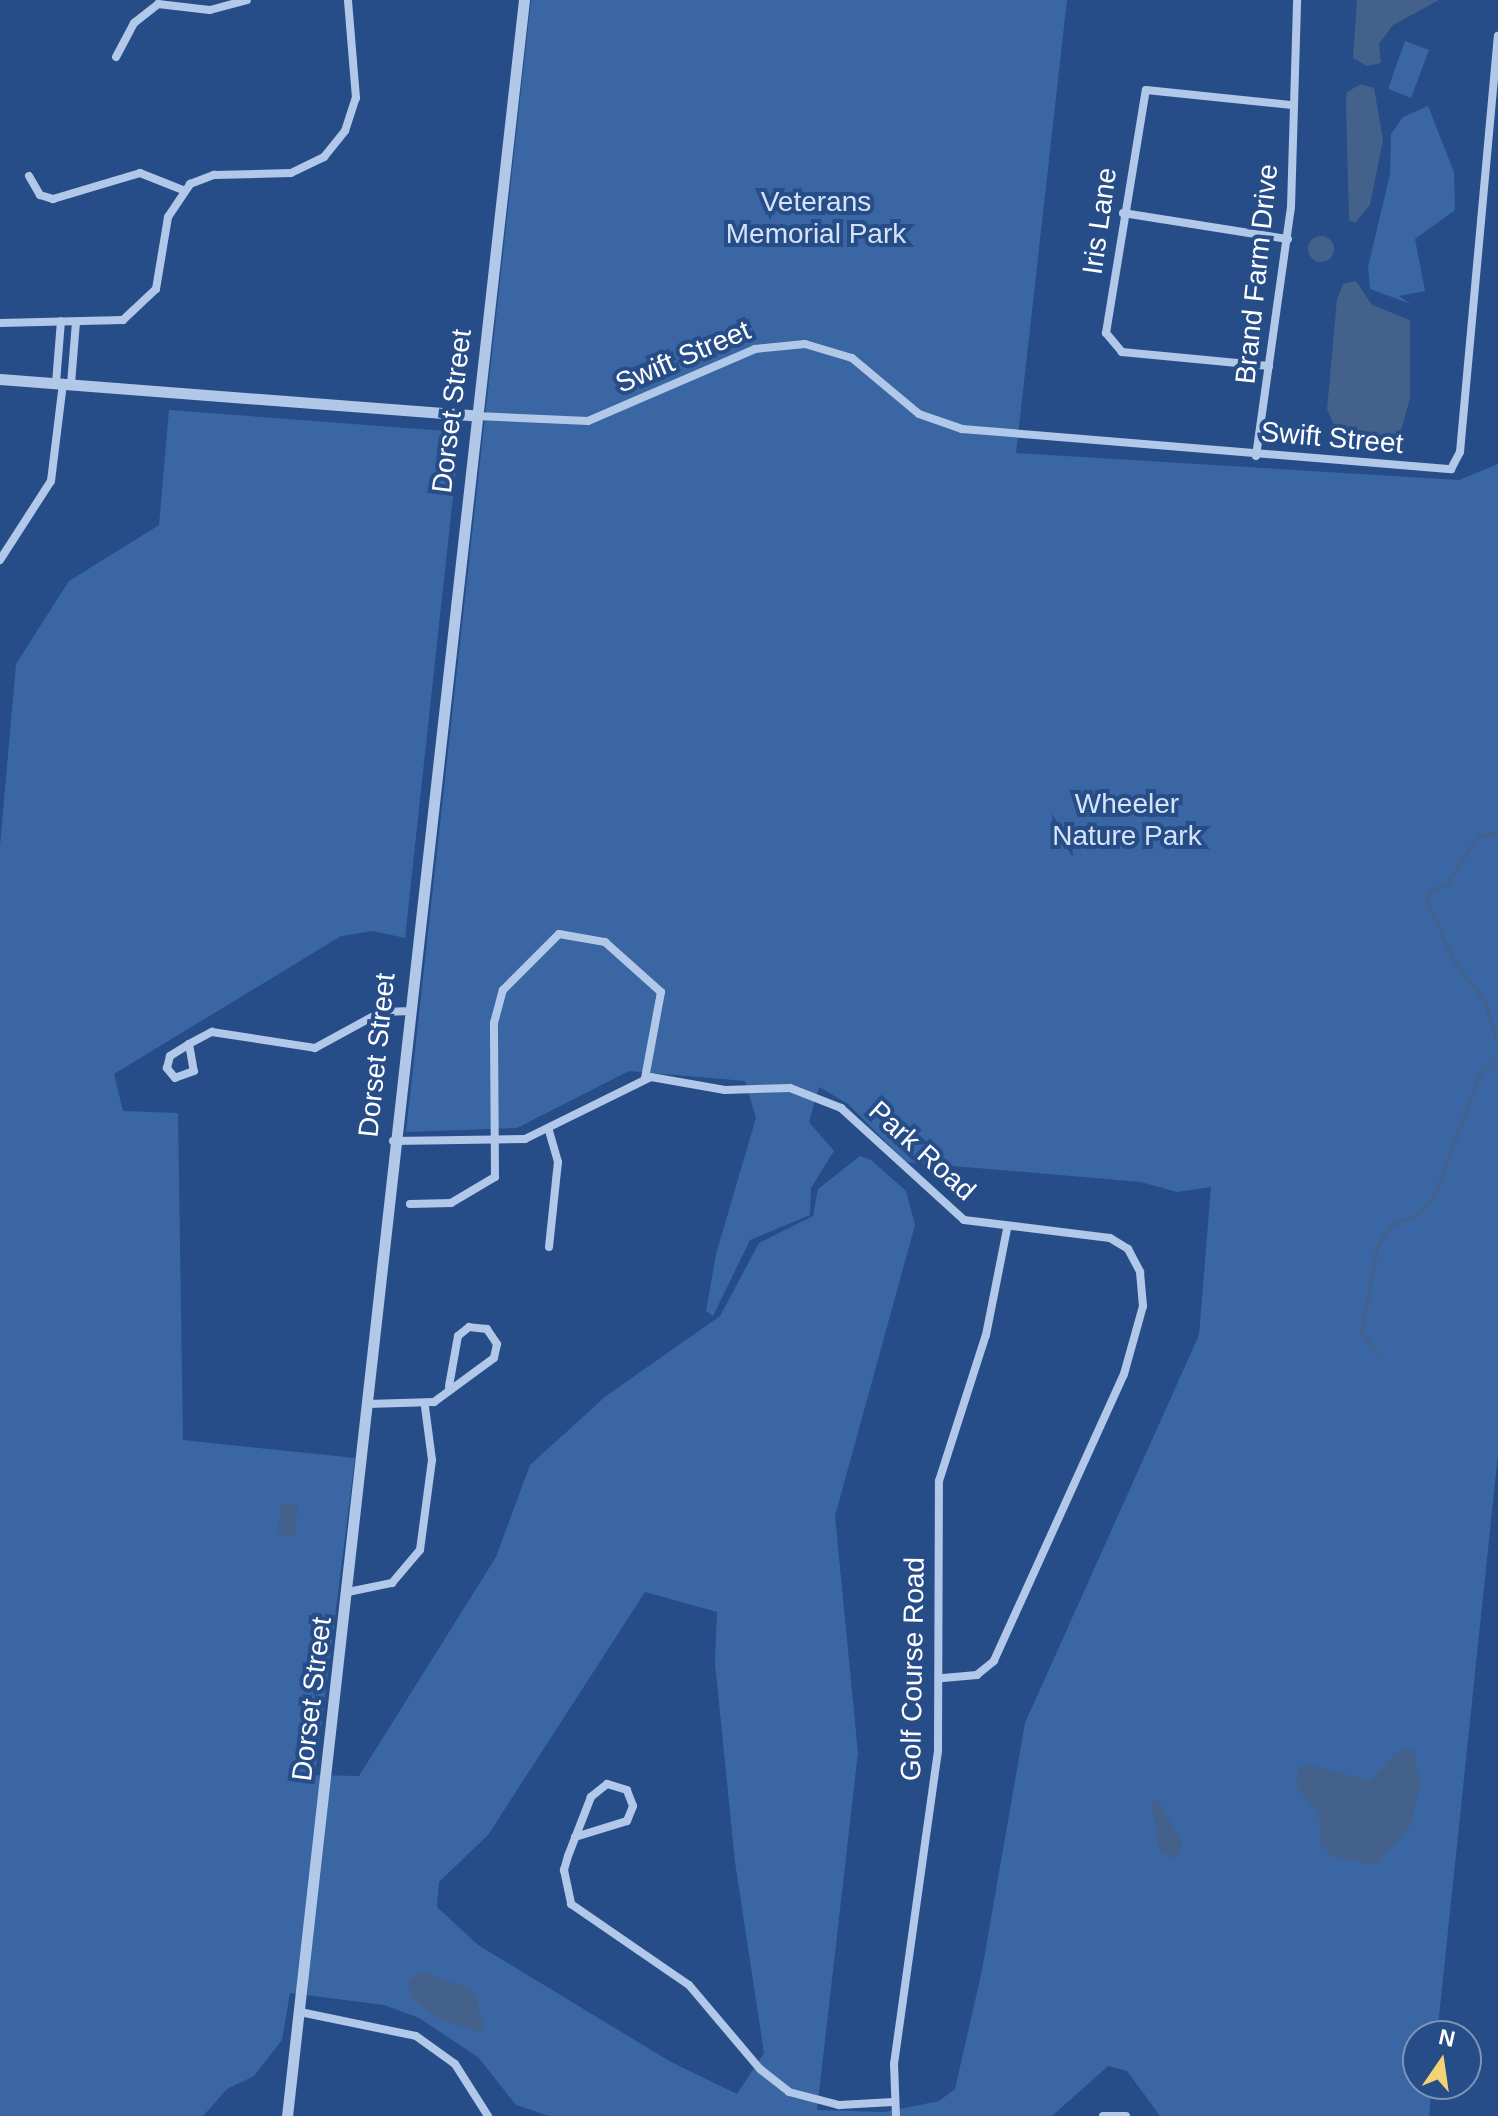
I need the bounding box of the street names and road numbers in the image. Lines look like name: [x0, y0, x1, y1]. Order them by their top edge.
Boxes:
street label: Brand Farm Drive: [1229, 162, 1285, 386]
street label: Iris Lane: [1076, 165, 1124, 277]
street label: Swift Street: [611, 314, 755, 400]
street label: Dorset Street: [425, 327, 479, 495]
street label: Swift Street: [1259, 415, 1405, 461]
street label: Dorset Street: [352, 971, 402, 1139]
street label: Park Road: [862, 1094, 982, 1208]
street label: Golf Course Road: [894, 1557, 932, 1781]
street label: Dorset Street: [285, 1615, 339, 1783]

